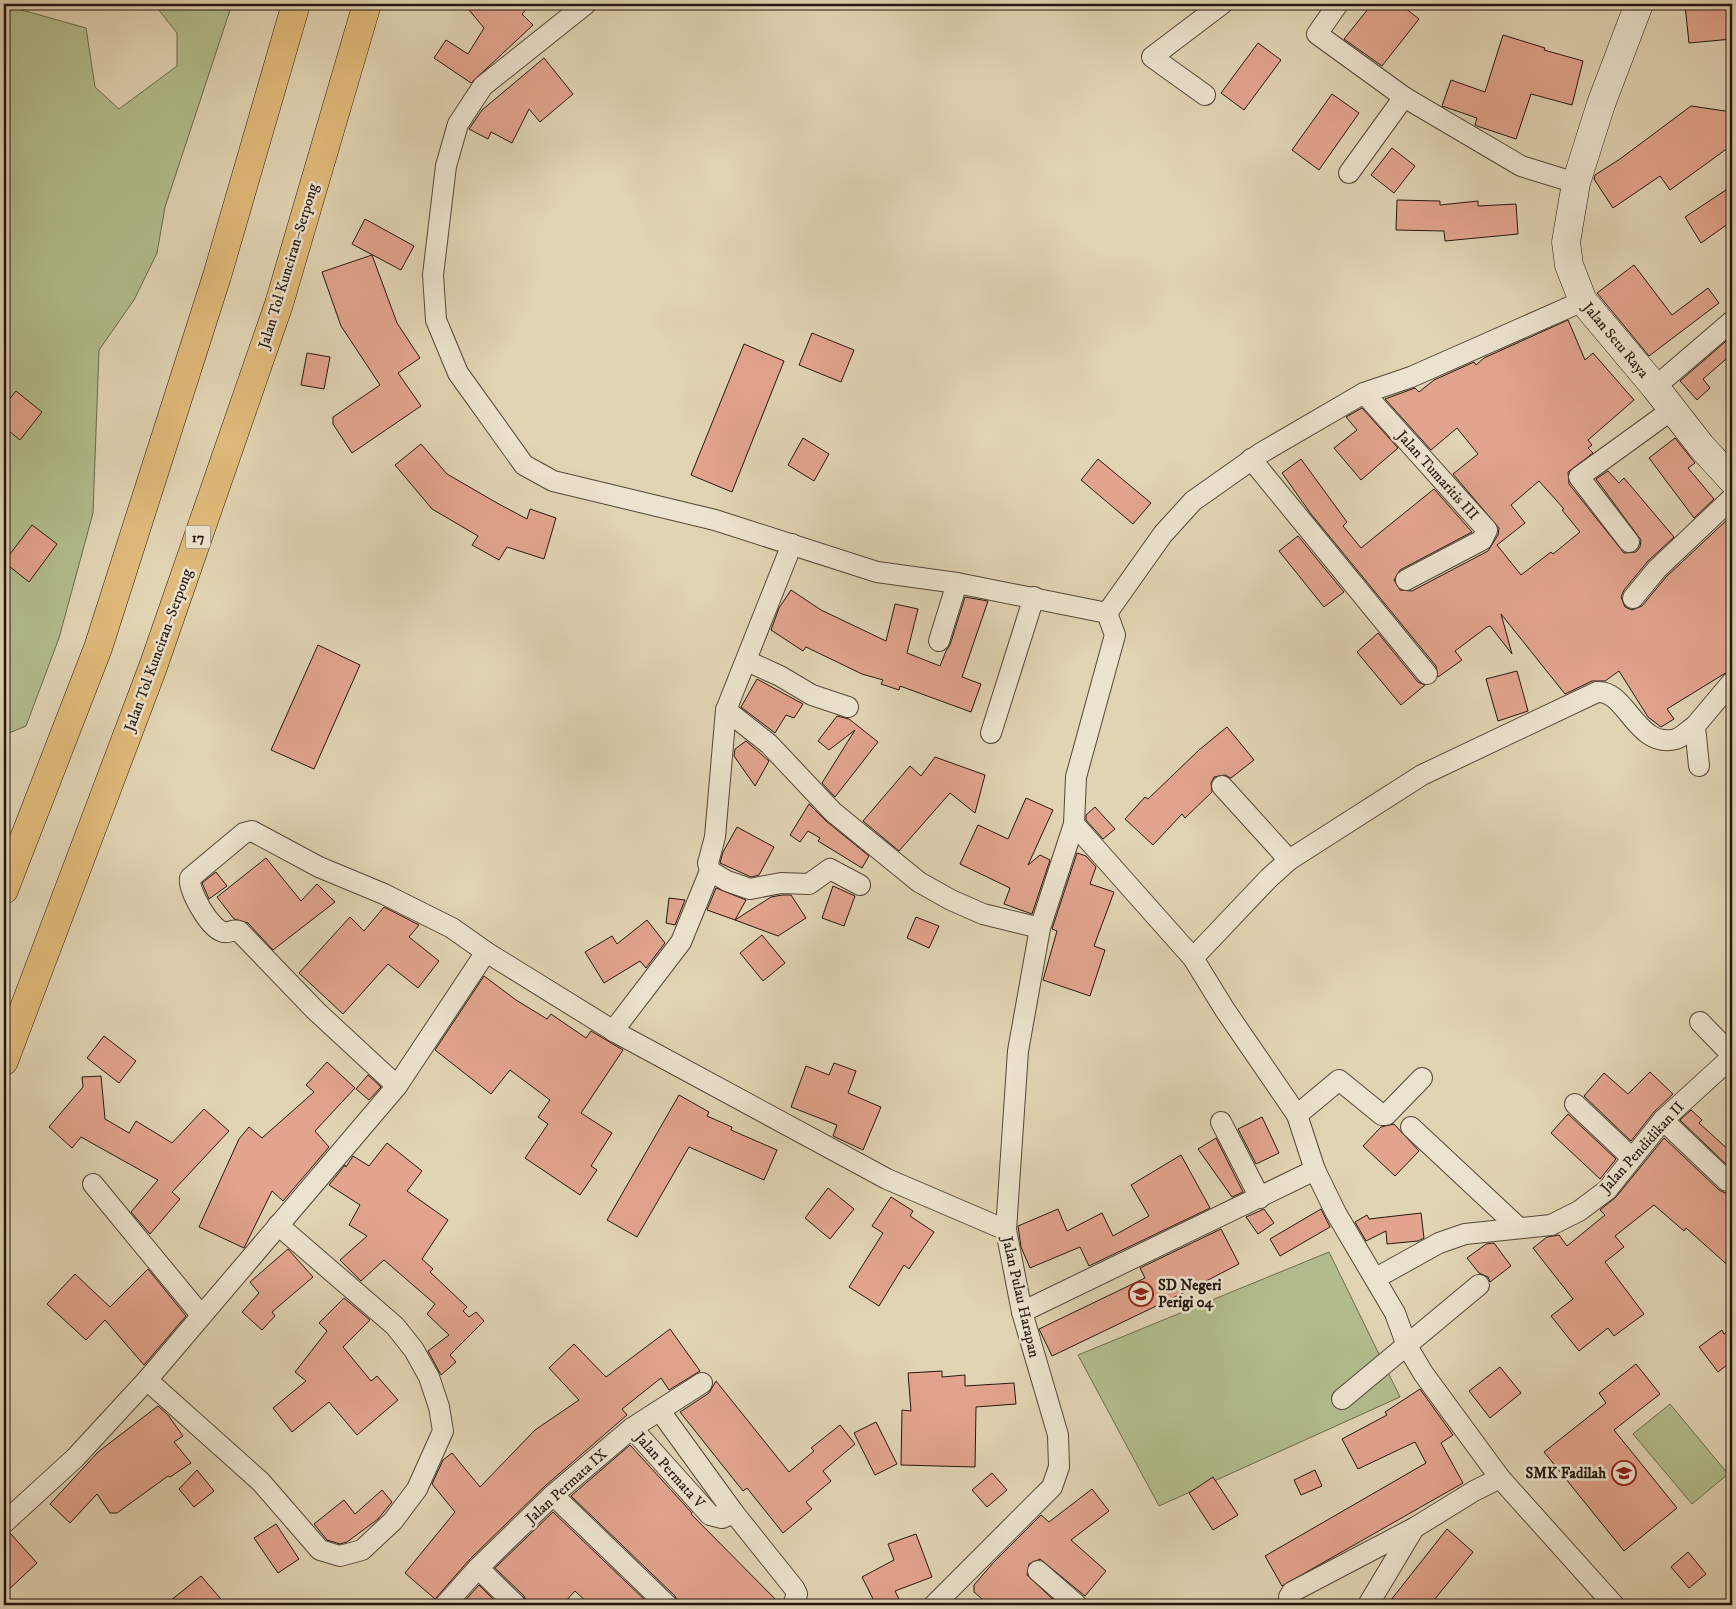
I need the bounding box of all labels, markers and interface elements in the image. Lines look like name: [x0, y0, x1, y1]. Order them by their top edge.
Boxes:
street label: Jalan Tol Kunciran–Serpong: [254, 181, 323, 353]
street label: Jalan Setu Raya: [1577, 297, 1653, 383]
street label: Jalan Tumaritis III: [1391, 425, 1483, 524]
road number: 17: [186, 526, 210, 548]
street label: Jalan Tol Kunciran–Serpong: [119, 566, 197, 736]
street label: Jalan Pendidikan II: [1595, 1098, 1688, 1198]
street label: Jalan Pulau Harapan: [997, 1233, 1044, 1360]
place label: SD Negeri Perigi 04: [1158, 1276, 1222, 1312]
school or university icon: SD Negeri Perigi 04: [1128, 1281, 1154, 1307]
street label: Jalan Permata V: [629, 1427, 709, 1513]
street label: Jalan Permata IX: [520, 1445, 611, 1529]
school or university icon: SMK Fadilah: [1611, 1460, 1637, 1486]
place label: SMK Fadilah: [1525, 1464, 1606, 1483]

